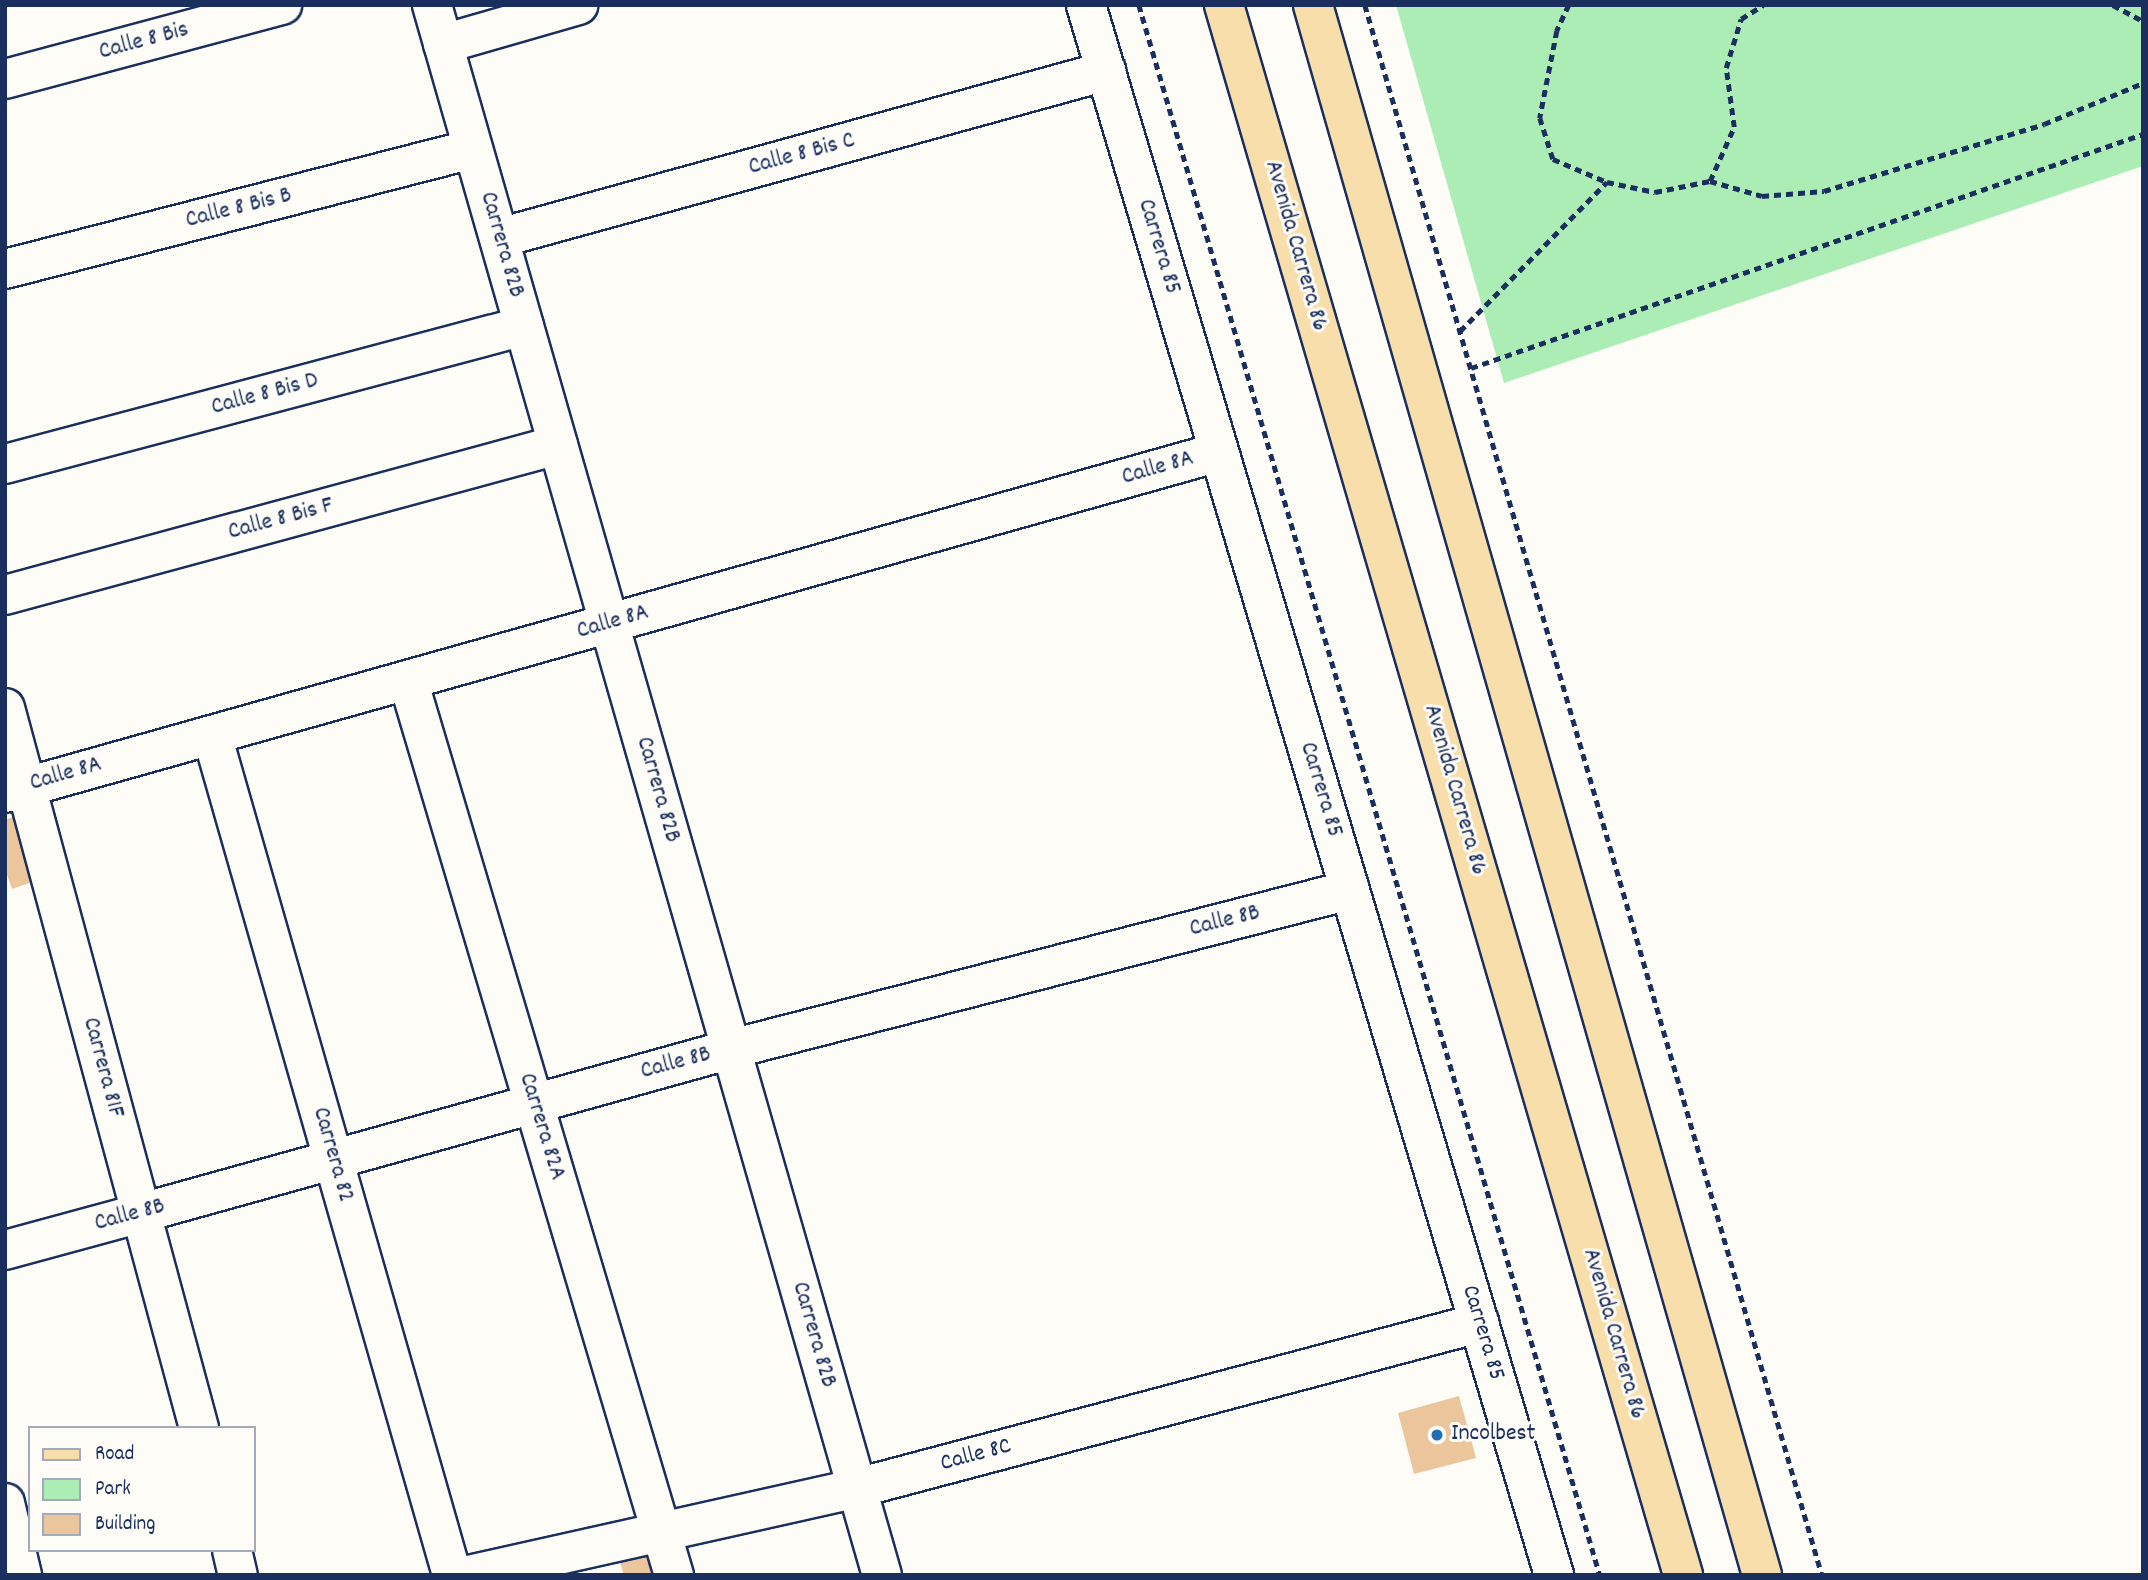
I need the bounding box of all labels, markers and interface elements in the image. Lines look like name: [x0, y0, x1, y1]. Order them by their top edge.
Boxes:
street label: Calle 8 Bis: [96, 16, 192, 68]
street label: Calle 8 Bis C: [746, 127, 858, 183]
street label: Avenida Carrera 86: [1257, 158, 1333, 334]
street label: Calle 8 Bis B: [183, 182, 295, 236]
street label: Carrera 82B: [472, 189, 530, 301]
street label: Carrera 85: [1130, 196, 1186, 298]
street label: Calle 8 Bis D: [208, 367, 322, 423]
street label: Calle 8A: [1119, 445, 1197, 493]
street label: Calle 8 Bis F: [225, 492, 337, 548]
street label: Calle 8A: [574, 599, 652, 647]
street label: Avenida Carrera 86: [1416, 702, 1492, 878]
street label: Carrera 82B: [628, 734, 686, 846]
street label: Carrera 85: [1292, 739, 1348, 841]
street label: Calle 8A: [27, 751, 105, 799]
street label: Calle 8B: [1187, 899, 1263, 945]
street label: Carrera 81F: [75, 1015, 129, 1121]
street label: Calle 8B: [638, 1041, 714, 1087]
street label: Carrera 82A: [511, 1070, 571, 1184]
street label: Carrera 82: [305, 1104, 359, 1206]
street label: Calle 8B: [92, 1193, 168, 1239]
street label: Avenida Carrera 86: [1575, 1246, 1651, 1422]
street label: Carrera 82B: [784, 1279, 842, 1391]
street label: Carrera 85: [1454, 1282, 1510, 1384]
place label: Incolbest: [1451, 1421, 1535, 1449]
legend: [28, 1426, 256, 1552]
marker: Incolbest: [1429, 1427, 1445, 1443]
street label: Calle 8C: [937, 1433, 1015, 1479]
text: Road: [95, 1440, 134, 1470]
text: Park: [95, 1475, 131, 1505]
text: Building: [95, 1510, 155, 1540]

